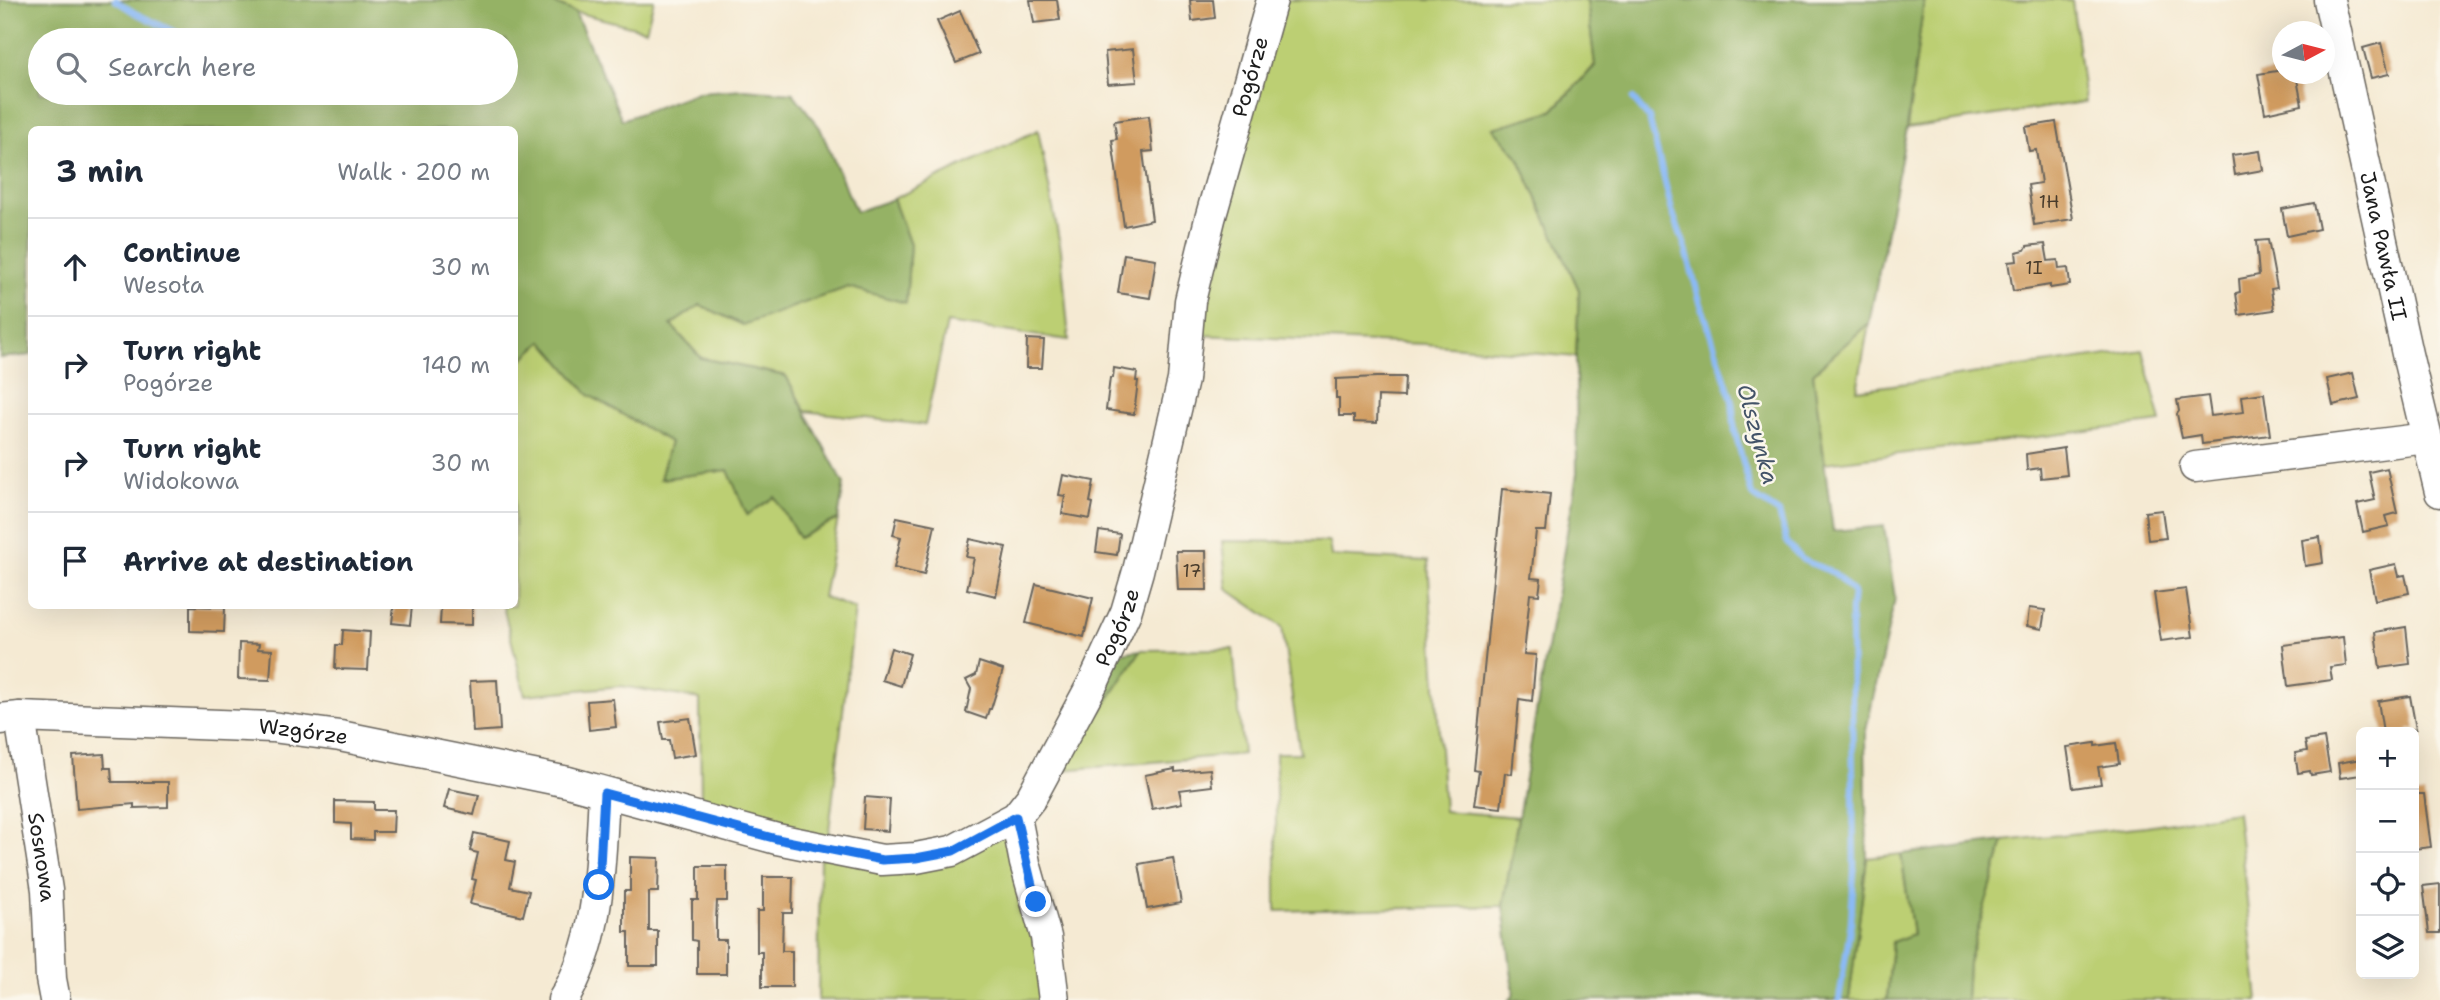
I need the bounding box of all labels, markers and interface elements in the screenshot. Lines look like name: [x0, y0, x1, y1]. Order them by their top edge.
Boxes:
north arrow: [2272, 21, 2335, 84]
search box: [28, 28, 518, 105]
street label: Pogórze: [1226, 33, 1275, 120]
icon: search: [52, 48, 90, 86]
text: Search here: [108, 49, 257, 84]
text: 3 min: [56, 151, 143, 192]
text: Walk · 200 m: [337, 157, 490, 187]
street label: Jana Pawła II: [2353, 169, 2413, 323]
house number: 1H: [2039, 190, 2059, 214]
text: Continue: [123, 235, 241, 270]
icon: ahead: [56, 248, 94, 286]
text: 30 m: [431, 252, 490, 282]
house number: 1I: [2025, 256, 2043, 280]
text: Wesoła: [123, 270, 204, 300]
text: Turn right: [123, 333, 261, 368]
icon: right: [56, 346, 94, 384]
text: 140 m: [422, 350, 490, 380]
text: Pogórze: [123, 368, 213, 398]
water label: Olszynka: [1730, 380, 1786, 488]
text: Turn right: [123, 431, 261, 466]
icon: right: [56, 444, 94, 482]
text: 30 m: [431, 448, 490, 478]
text: Widokowa: [123, 466, 239, 496]
icon: arrive: [56, 542, 94, 580]
text: Arrive at destination: [123, 544, 413, 579]
house number: 17: [1182, 559, 1202, 583]
street label: Pogórze: [1089, 585, 1146, 671]
street label: Wzgórze: [258, 712, 351, 751]
map controls: [2356, 727, 2419, 979]
button: +: [2356, 727, 2419, 790]
button: −: [2356, 790, 2419, 853]
street label: Sosnowa: [21, 811, 62, 903]
button: locate: [2356, 853, 2419, 916]
route start: [583, 869, 614, 900]
route end: [1020, 886, 1051, 917]
button: layers: [2356, 916, 2419, 979]

